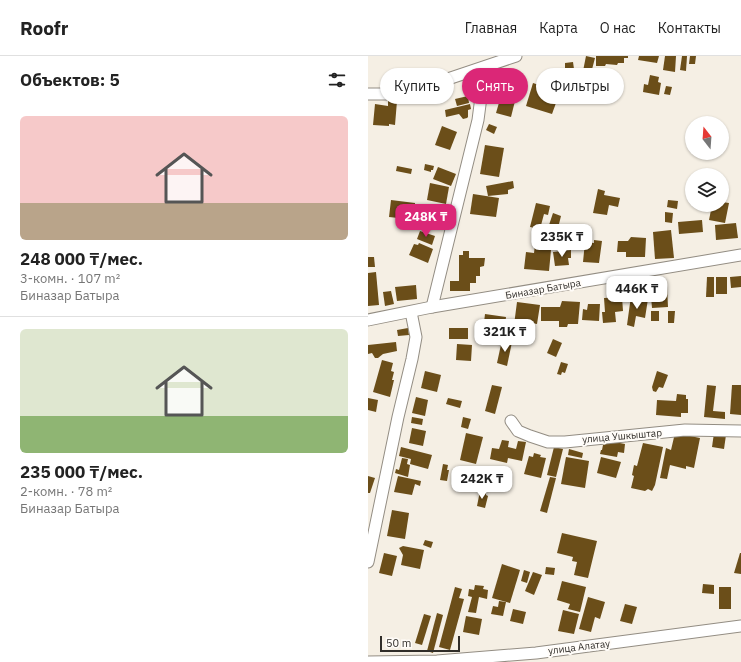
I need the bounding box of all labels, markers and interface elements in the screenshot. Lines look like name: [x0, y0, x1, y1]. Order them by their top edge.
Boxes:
text: Roofr: [20, 16, 68, 40]
text: Главная: [465, 19, 517, 37]
text: Карта: [539, 19, 578, 37]
text: О нас: [600, 19, 636, 37]
text: Контакты: [658, 19, 721, 37]
chip: Купить: [380, 68, 454, 104]
chip: Снять: [462, 68, 528, 104]
chip: Фильтры: [536, 68, 624, 104]
text: Объектов: 5: [20, 69, 120, 91]
icon: filters: [326, 69, 348, 91]
north arrow: [685, 116, 729, 160]
map controls: [685, 116, 729, 212]
icon: home: [148, 142, 220, 214]
button: layers: [685, 168, 729, 212]
pin: 248K ₸: [393, 204, 459, 238]
text: 248K ₸: [404, 208, 448, 225]
pin: 235K ₸: [529, 224, 595, 258]
text: 235K ₸: [540, 228, 584, 245]
text: 248 000 ₸/мес.: [20, 248, 143, 270]
text: 3-комн. · 107 m²: [20, 270, 120, 287]
street label: Биназар Батыра: [504, 276, 582, 302]
pin: 446K ₸: [604, 276, 670, 310]
text: 446K ₸: [615, 280, 659, 297]
text: Биназар Батыра: [20, 287, 120, 304]
pin: 321K ₸: [472, 319, 538, 353]
text: 321K ₸: [483, 323, 527, 340]
icon: home: [148, 355, 220, 427]
street label: улица Ушкыштар: [582, 426, 663, 446]
text: 235 000 ₸/мес.: [20, 461, 143, 483]
pin: 242K ₸: [449, 466, 515, 500]
text: 242K ₸: [460, 470, 504, 487]
text: 2-комн. · 78 m²: [20, 483, 112, 500]
text: Биназар Батыра: [20, 500, 120, 517]
scale bar: [380, 634, 460, 653]
text: 50 m: [386, 636, 411, 650]
street label: улица Алатау: [547, 637, 611, 657]

